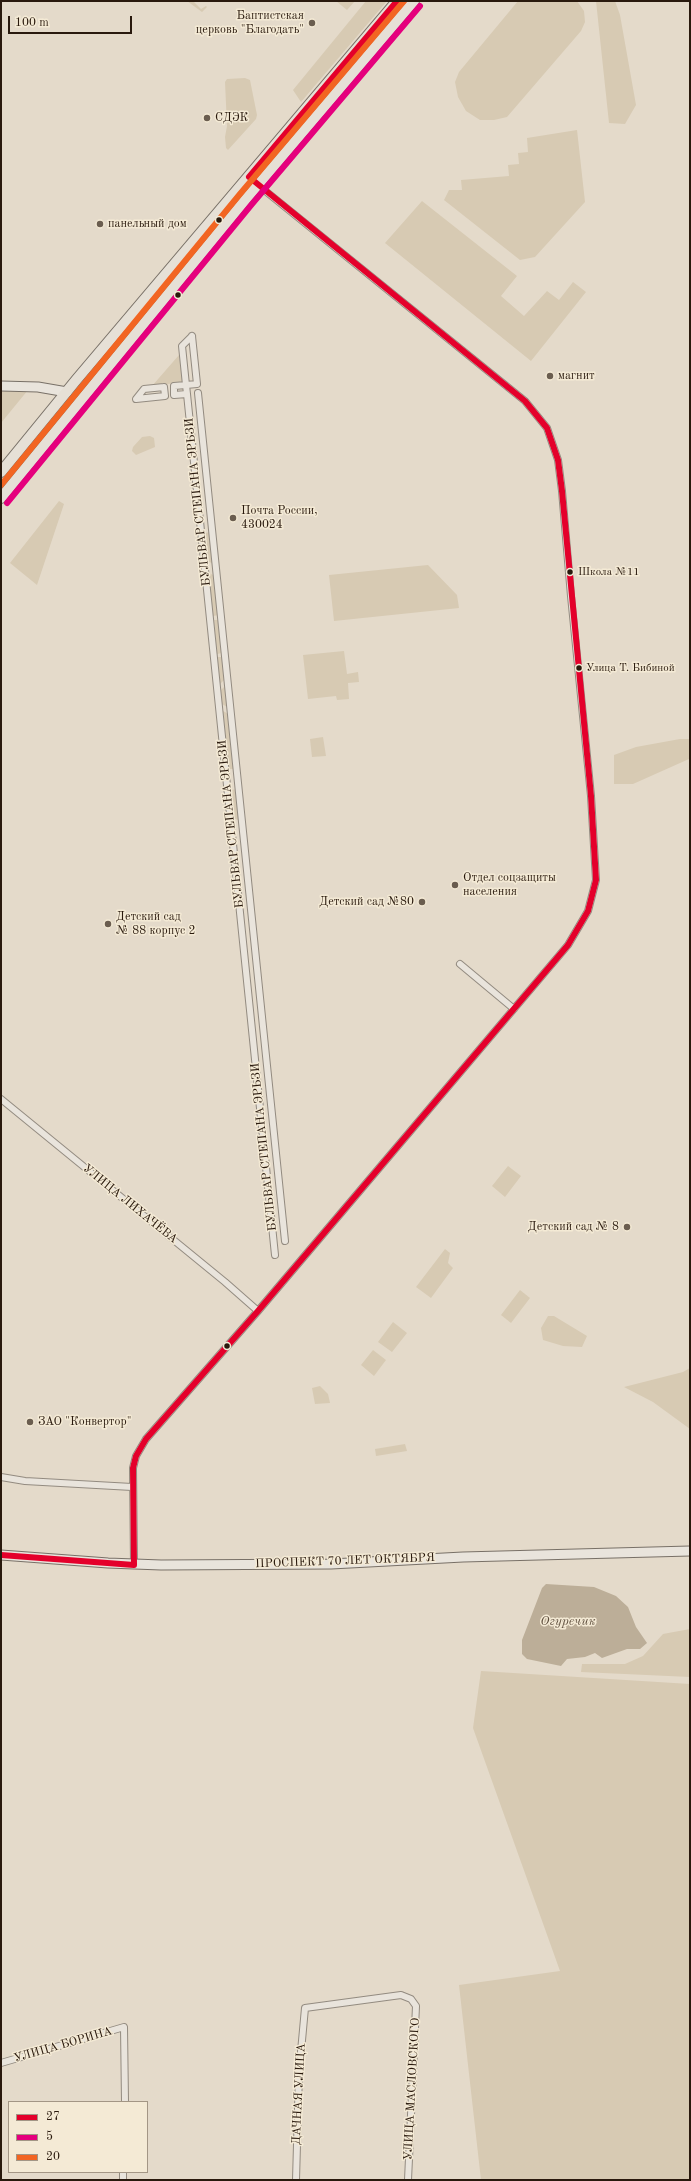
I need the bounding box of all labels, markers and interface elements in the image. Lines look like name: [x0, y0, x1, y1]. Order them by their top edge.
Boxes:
scale bar: [10, 8, 134, 34]
place label: Баптистская церковь "Благодать": [196, 9, 304, 37]
text: 100 m: [15, 17, 49, 29]
marker: Баптистская церковь "Благодать": [307, 18, 317, 28]
place label: СДЭК: [215, 111, 248, 125]
marker: СДЭК: [202, 113, 212, 123]
unlabelled marker: [214, 215, 224, 225]
place label: панельный дом: [108, 217, 187, 231]
marker: панельный дом: [95, 219, 105, 229]
unlabelled marker: [173, 290, 183, 300]
place label: магнит: [558, 369, 595, 383]
marker: магнит: [545, 371, 555, 381]
street label: БУЛЬВАР СТЕПАНА ЭРЬЗИ: [182, 417, 214, 587]
place label: Почта России, 430024: [241, 504, 318, 532]
marker: Почта России, 430024: [228, 513, 238, 523]
place label: Школа №11: [578, 565, 640, 579]
marker: Школа №11: [565, 567, 575, 577]
place label: Улица Т. Бибиной: [586, 661, 675, 675]
marker: Улица Т. Бибиной: [574, 663, 584, 673]
street label: БУЛЬВАР СТЕПАНА ЭРЬЗИ: [215, 739, 247, 909]
place label: Отдел соцзащиты населения: [463, 871, 556, 899]
marker: Отдел соцзащиты населения: [450, 880, 460, 890]
place label: Детский сад №80: [319, 895, 414, 909]
marker: Детский сад №80: [417, 897, 427, 907]
place label: Детский сад № 88 корпус 2: [116, 910, 196, 938]
marker: Детский сад № 88 корпус 2: [103, 919, 113, 929]
street label: БУЛЬВАР СТЕПАНА ЭРЬЗИ: [248, 1062, 280, 1232]
street label: УЛИЦА ЛИХАЧЁВА: [80, 1161, 180, 1247]
place label: Детский сад № 8: [528, 1220, 619, 1234]
marker: Детский сад № 8: [622, 1222, 632, 1232]
unlabelled marker: [222, 1341, 232, 1351]
place label: ЗАО "Конвертор": [38, 1415, 131, 1429]
marker: ЗАО "Конвертор": [25, 1417, 35, 1427]
street label: ПРОСПЕКТ 70 ЛЕТ ОКТЯБРЯ: [255, 1551, 435, 1571]
water label: Огуречик: [540, 1614, 596, 1630]
street label: УЛИЦА МАСЛОВСКОГО: [401, 2017, 423, 2161]
street label: УЛИЦА БОРИНА: [12, 2024, 114, 2066]
street label: ДАЧНАЯ УЛИЦА: [289, 2043, 309, 2145]
legend: [8, 2101, 148, 2173]
text: 27: [46, 2111, 60, 2123]
text: 5: [46, 2131, 53, 2143]
text: 20: [46, 2151, 60, 2163]

